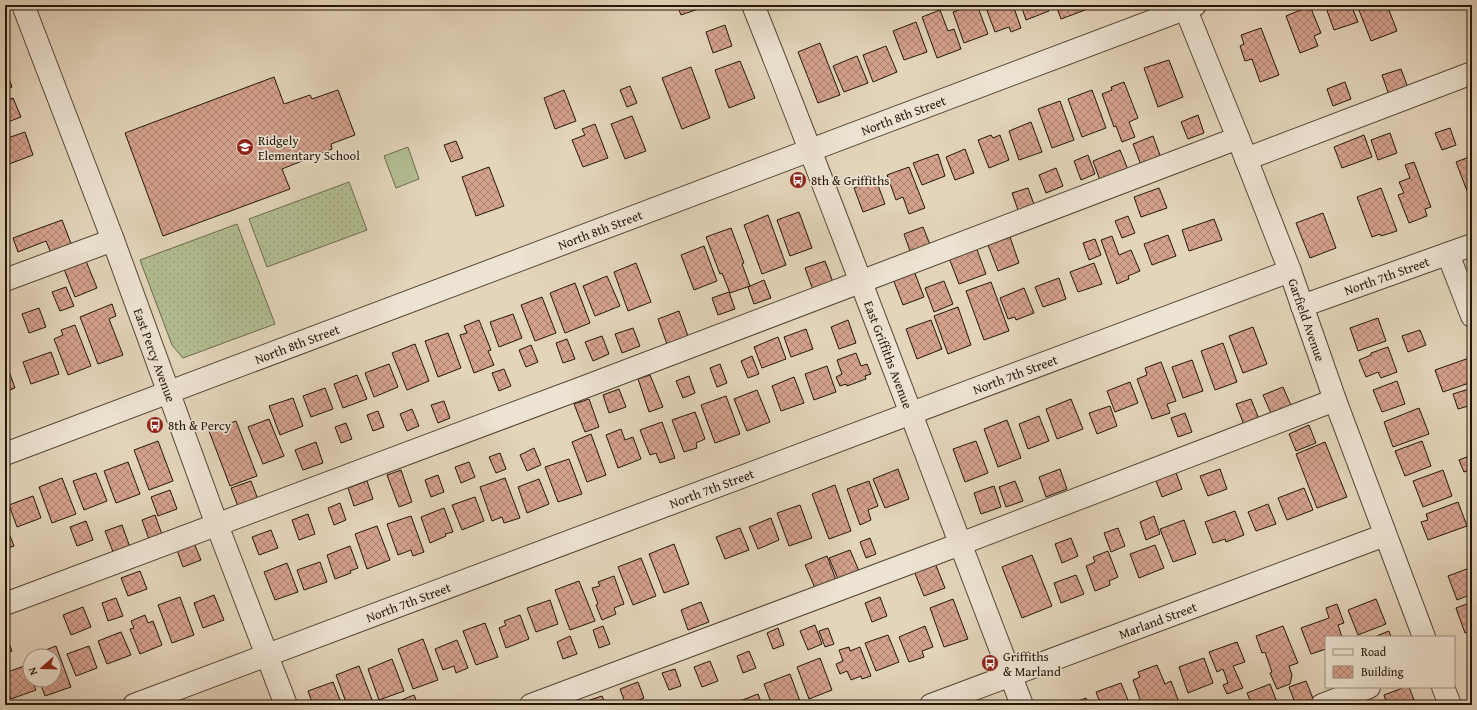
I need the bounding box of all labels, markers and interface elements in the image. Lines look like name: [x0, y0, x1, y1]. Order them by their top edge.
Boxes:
street label: North 8th Street: [858, 91, 949, 140]
place label: Ridgely Elementary School: [258, 131, 360, 165]
school or university icon: Ridgely Elementary School: [235, 137, 255, 157]
bus stop icon: 8th & Griffiths: [788, 170, 808, 190]
place label: 8th & Griffiths: [811, 171, 889, 190]
street label: North 8th Street: [555, 205, 646, 255]
street label: North 7th Street: [1342, 252, 1432, 300]
street label: Garfield Avenue: [1283, 276, 1330, 364]
street label: East Griffiths Avenue: [859, 298, 917, 411]
street label: East Percy Avenue: [129, 305, 180, 405]
street label: North 8th Street: [252, 320, 343, 369]
street label: North 7th Street: [970, 350, 1061, 399]
bus stop icon: 8th & Percy: [145, 415, 165, 435]
place label: 8th & Percy: [168, 416, 232, 435]
street label: North 7th Street: [667, 464, 757, 513]
street label: North 7th Street: [363, 578, 454, 627]
street label: Marland Street: [1116, 597, 1200, 644]
legend: [1325, 636, 1455, 688]
text: Road: [1361, 643, 1387, 660]
place label: Griffiths & Marland: [1003, 647, 1061, 681]
north arrow: [22, 648, 62, 688]
bus stop icon: Griffiths & Marland: [980, 653, 1000, 673]
text: Building: [1361, 663, 1404, 680]
text: N: [24, 665, 41, 678]

